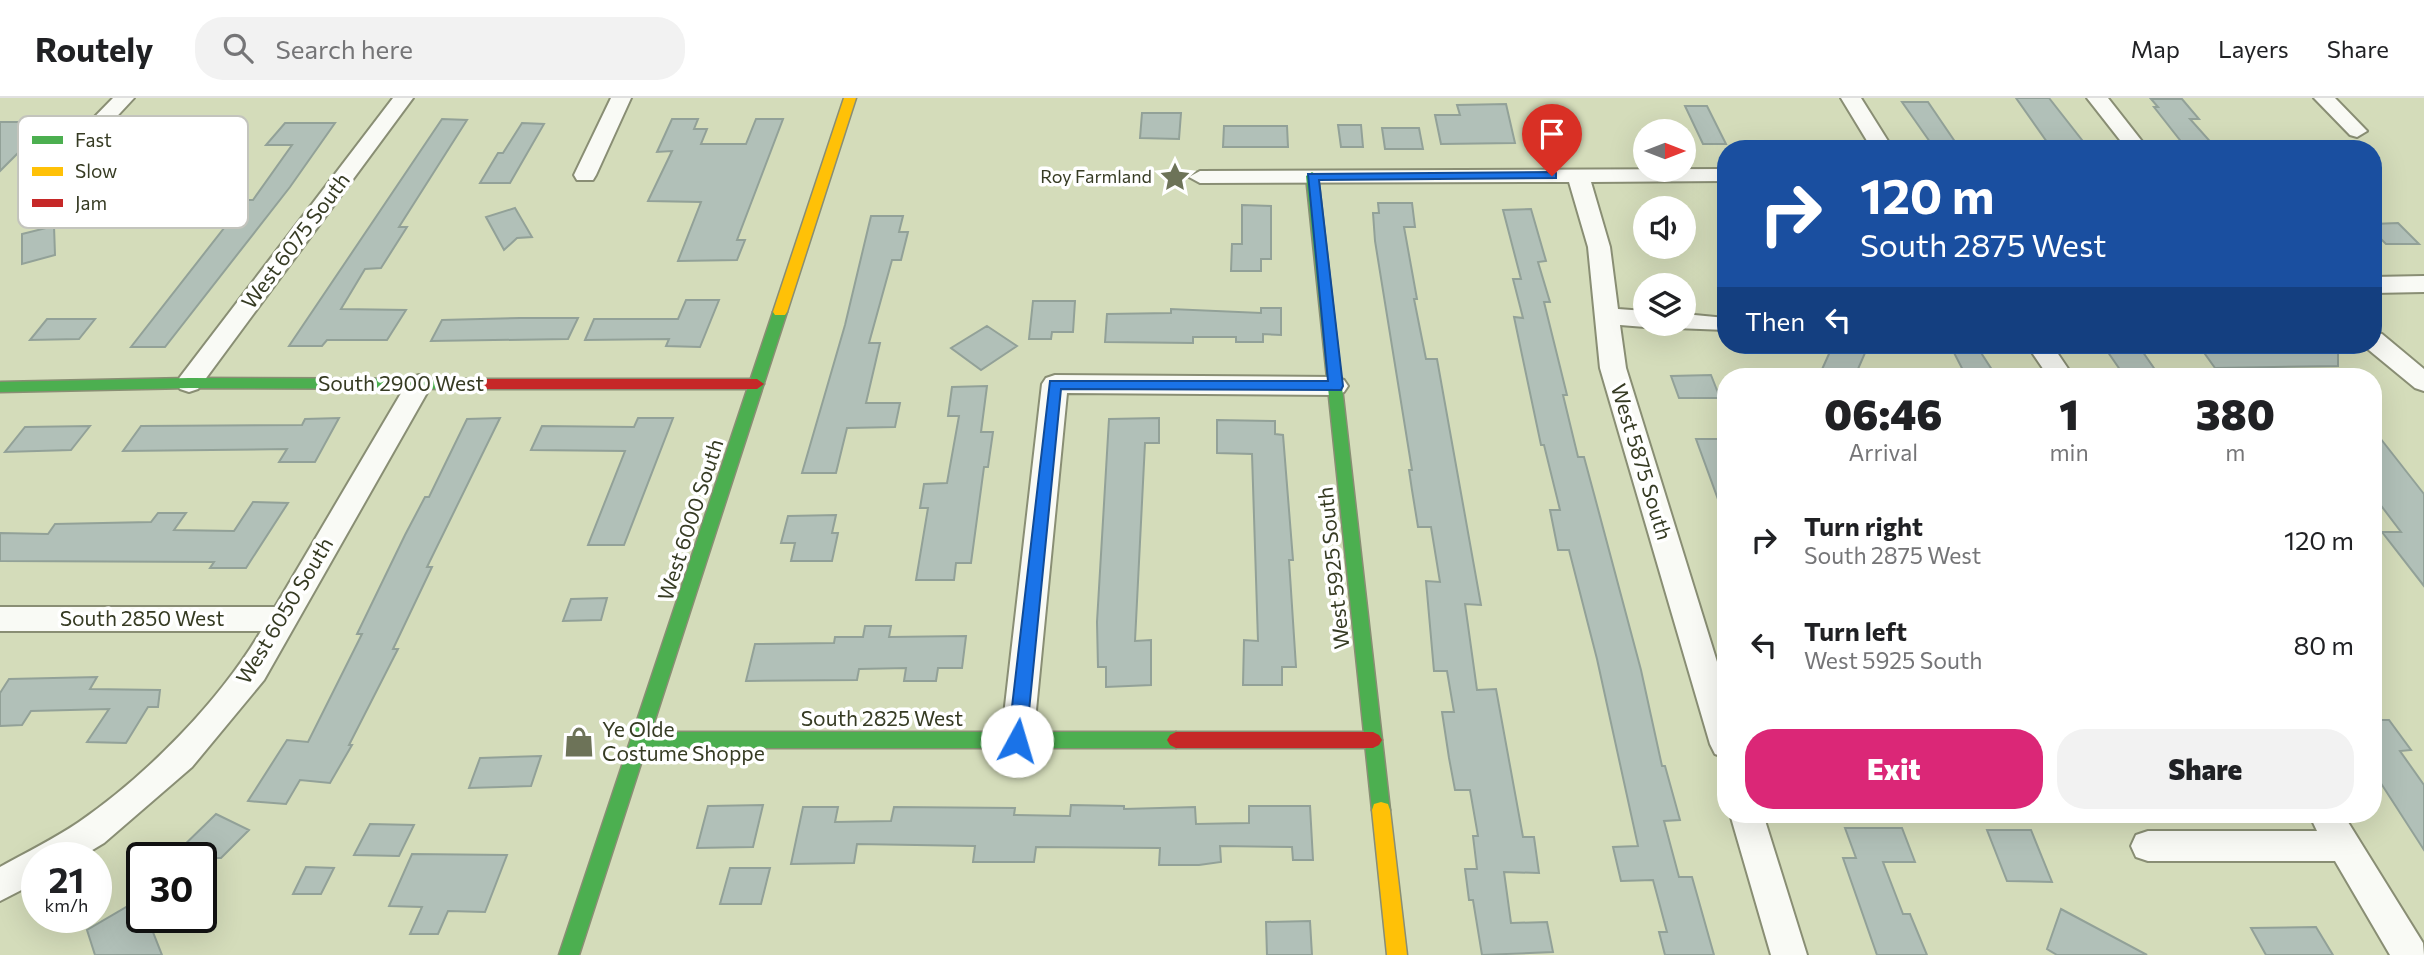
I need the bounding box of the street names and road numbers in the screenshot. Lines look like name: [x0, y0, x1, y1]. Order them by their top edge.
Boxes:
street label: West 6075 South: [236, 167, 354, 313]
street label: South 2900 West: [318, 370, 484, 395]
street label: West 5875 South: [1607, 380, 1678, 543]
street label: West 6000 South: [652, 436, 727, 603]
street label: West 5925 South: [1312, 486, 1353, 650]
street label: West 6050 South: [230, 532, 337, 688]
street label: South 2850 West: [60, 605, 224, 630]
street label: South 2825 West: [801, 705, 963, 730]

